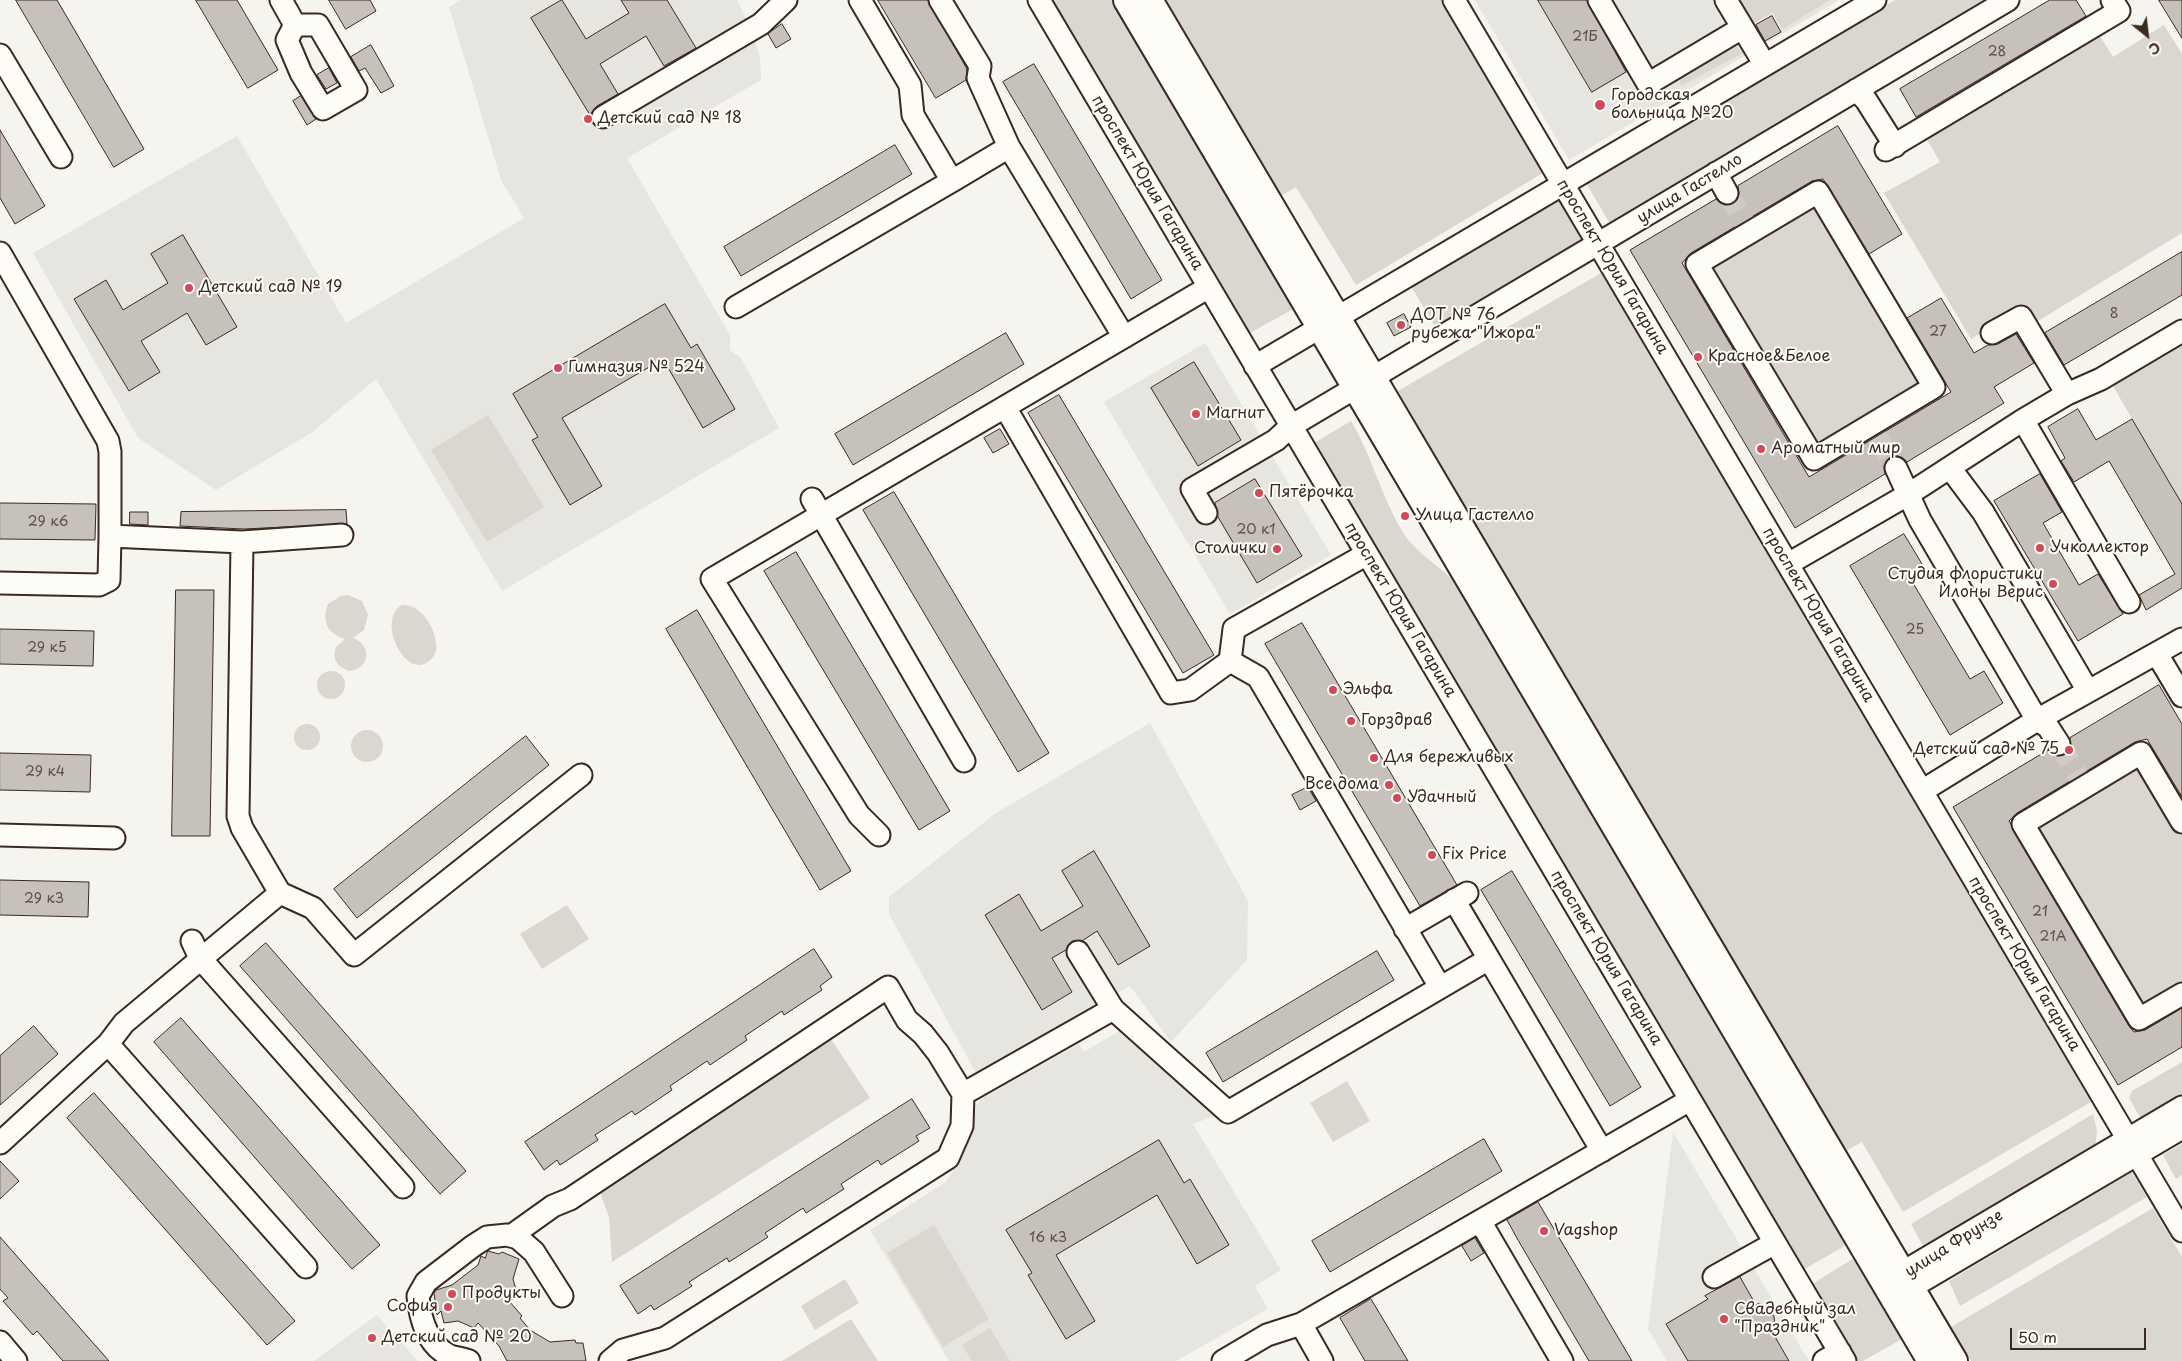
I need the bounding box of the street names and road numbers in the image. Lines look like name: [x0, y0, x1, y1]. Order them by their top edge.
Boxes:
street label: проспект Юрия Гагарина: [1087, 92, 1207, 274]
street label: улица Гастелло: [1634, 150, 1746, 228]
street label: проспект Юрия Гагарина: [1552, 176, 1672, 358]
street label: проспект Юрия Гагарина: [1340, 519, 1460, 701]
street label: проспект Юрия Гагарина: [1758, 524, 1878, 706]
street label: проспект Юрия Гагарина: [1546, 867, 1666, 1049]
street label: проспект Юрия Гагарина: [1964, 873, 2084, 1055]
street label: улица Фрунзе: [1901, 1206, 2007, 1282]

